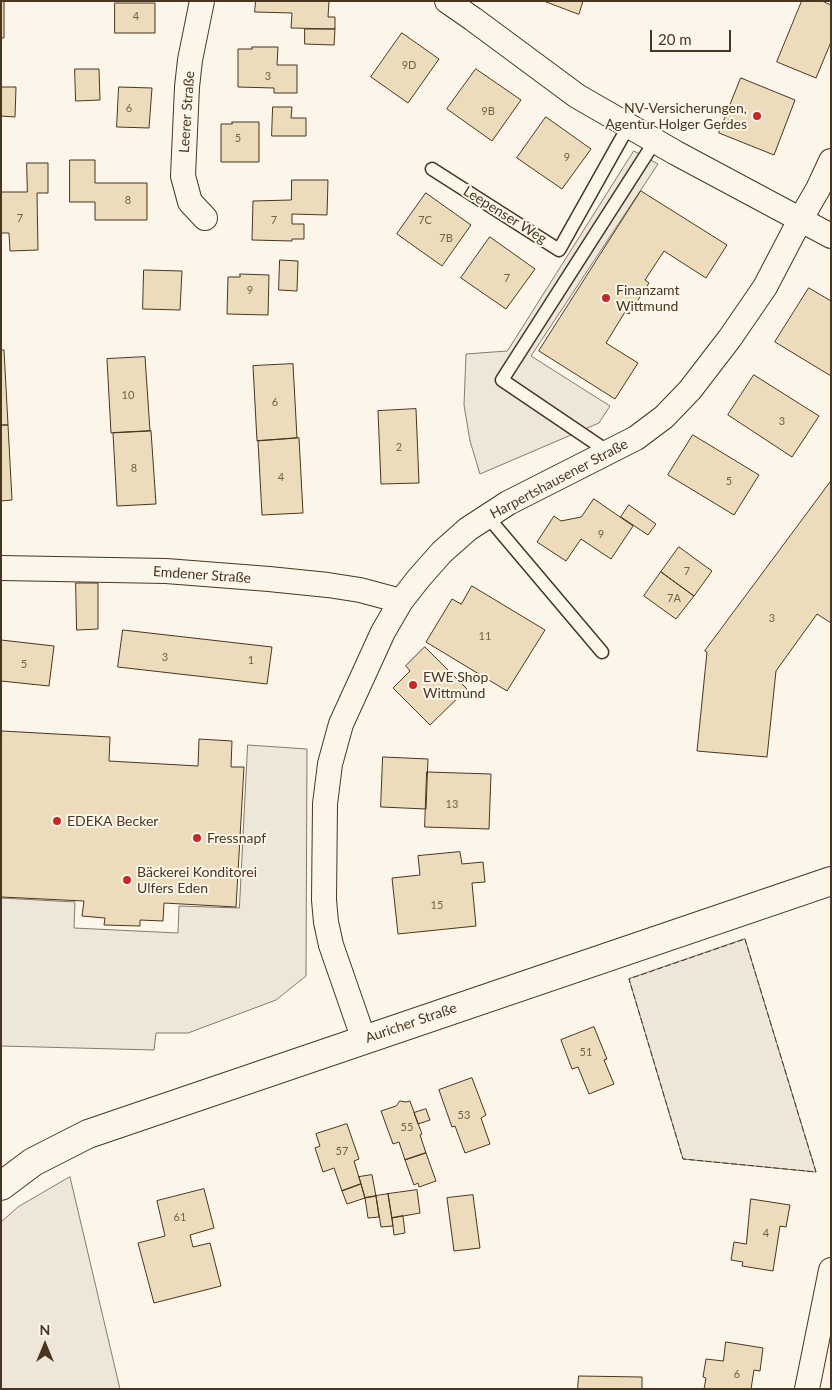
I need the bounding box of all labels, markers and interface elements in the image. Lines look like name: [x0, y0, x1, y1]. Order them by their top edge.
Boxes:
house number: 4: [133, 9, 139, 23]
scale bar: [652, 20, 733, 52]
text: 20 m: [658, 30, 692, 48]
house number: 9D: [402, 58, 416, 72]
house number: 3: [265, 69, 271, 83]
street label: Leerer Straße: [176, 70, 198, 154]
place label: NV-Versicherungen, Agentur Holger Gerdes: [605, 100, 747, 132]
house number: 6: [126, 101, 132, 115]
house number: 9B: [481, 104, 495, 118]
marker: NV-Versicherungen, Agentur Holger Gerdes: [751, 110, 763, 122]
house number: 5: [235, 131, 241, 145]
house number: 9: [564, 150, 570, 164]
street label: Leepenser Weg: [460, 183, 550, 247]
house number: 8: [125, 193, 131, 207]
house number: 7: [17, 211, 23, 225]
house number: 7: [271, 213, 277, 227]
house number: 7C: [418, 213, 432, 227]
house number: 7B: [439, 231, 453, 245]
house number: 7: [504, 271, 510, 285]
place label: Finanzamt Wittmund: [616, 282, 680, 314]
house number: 9: [247, 283, 253, 297]
marker: Finanzamt Wittmund: [600, 292, 612, 304]
house number: 10: [122, 388, 134, 402]
house number: 6: [272, 395, 278, 409]
house number: 3: [779, 414, 785, 428]
street label: Harpertshausener Straße: [487, 436, 631, 522]
house number: 2: [396, 440, 402, 454]
house number: 8: [131, 461, 137, 475]
house number: 4: [278, 470, 284, 484]
house number: 5: [726, 474, 732, 488]
house number: 9: [598, 527, 604, 541]
street label: Emdener Straße: [152, 563, 252, 587]
house number: 7: [684, 564, 690, 578]
house number: 7A: [667, 591, 681, 605]
house number: 3: [769, 611, 775, 625]
house number: 11: [479, 629, 491, 643]
house number: 3: [162, 650, 168, 664]
house number: 1: [248, 653, 254, 667]
house number: 5: [21, 657, 27, 671]
place label: EWE Shop Wittmund: [423, 669, 488, 702]
marker: EWE Shop Wittmund: [407, 679, 419, 691]
house number: 13: [446, 797, 458, 811]
place label: EDEKA Becker: [67, 813, 158, 829]
marker: EDEKA Becker: [51, 815, 63, 827]
place label: Fressnapf: [207, 830, 266, 846]
marker: Fressnapf: [191, 832, 203, 844]
place label: Bäckerei Konditorei Ulfers Eden: [137, 864, 257, 896]
marker: Bäckerei Konditorei Ulfers Eden: [121, 874, 133, 886]
house number: 15: [431, 898, 443, 912]
street label: Auricher Straße: [363, 999, 459, 1047]
house number: 51: [580, 1045, 592, 1059]
house number: 53: [458, 1108, 470, 1122]
house number: 55: [401, 1120, 413, 1134]
house number: 57: [336, 1144, 348, 1158]
house number: 61: [174, 1210, 186, 1224]
house number: 4: [763, 1226, 769, 1240]
north arrow: [20, 1320, 70, 1370]
text: N: [40, 1321, 50, 1338]
house number: 6: [734, 1367, 740, 1381]

